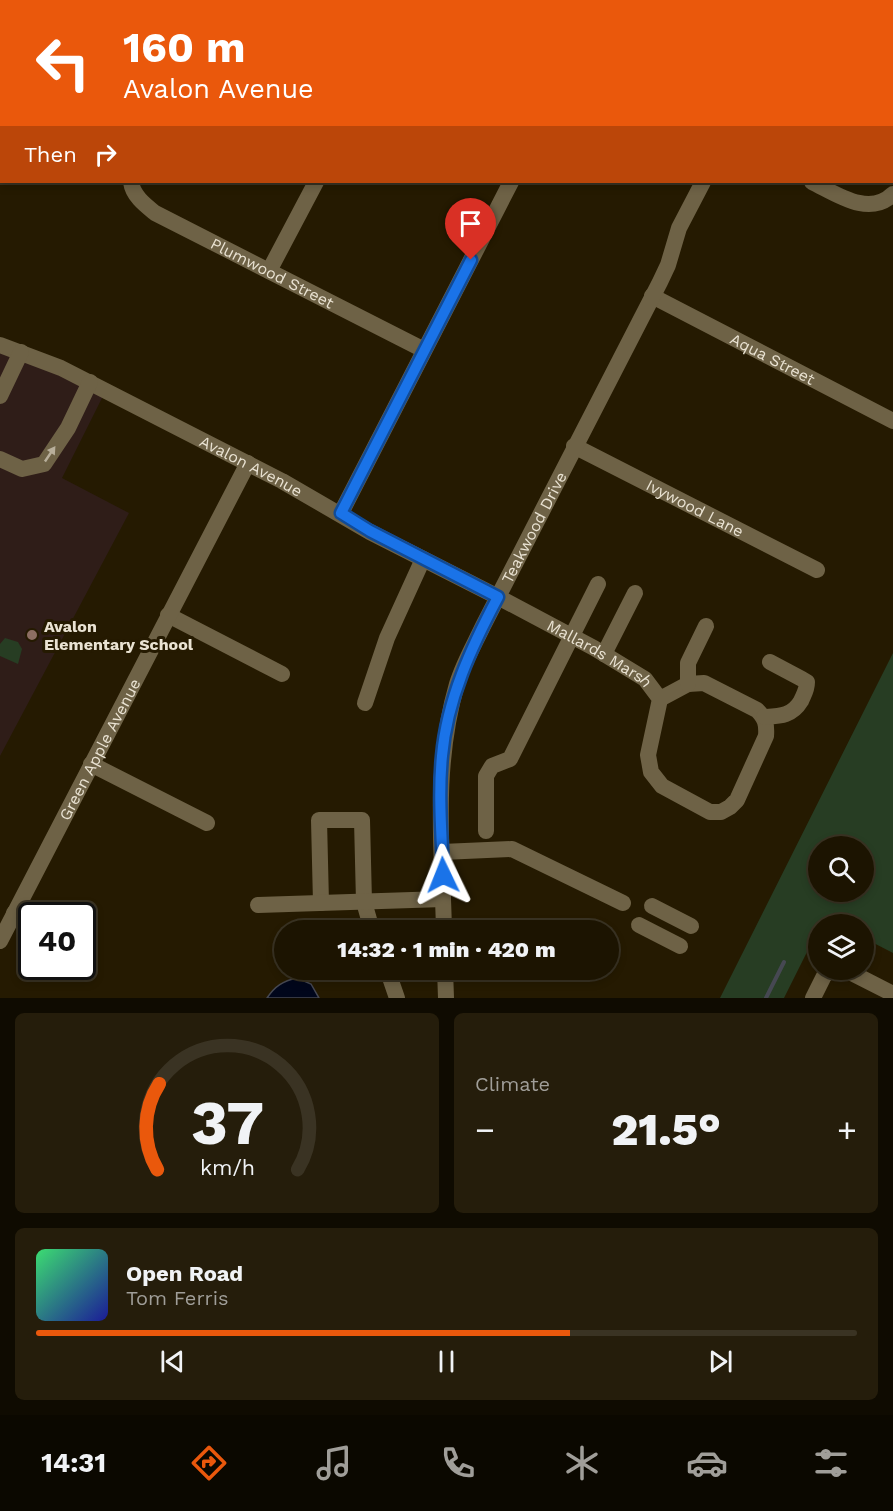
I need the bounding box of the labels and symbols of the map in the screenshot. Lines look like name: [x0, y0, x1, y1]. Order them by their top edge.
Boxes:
pin: [445, 198, 496, 260]
street label: Plumwood Street: [208, 234, 337, 312]
street label: Aqua Street: [727, 329, 819, 389]
street label: Avalon Avenue: [197, 431, 306, 500]
one-way arrow: [44, 446, 56, 462]
street label: Teakwood Drive: [497, 468, 570, 586]
street label: Ivywood Lane: [643, 475, 747, 541]
street label: Mallards Marsh: [544, 615, 657, 691]
place label: Avalon Elementary School: [44, 617, 194, 654]
marker: Avalon Elementary School: [25, 628, 39, 642]
street label: Green Apple Avenue: [55, 675, 144, 823]
position arrow: [411, 843, 475, 907]
speed limit sign: 40: [18, 902, 96, 980]

